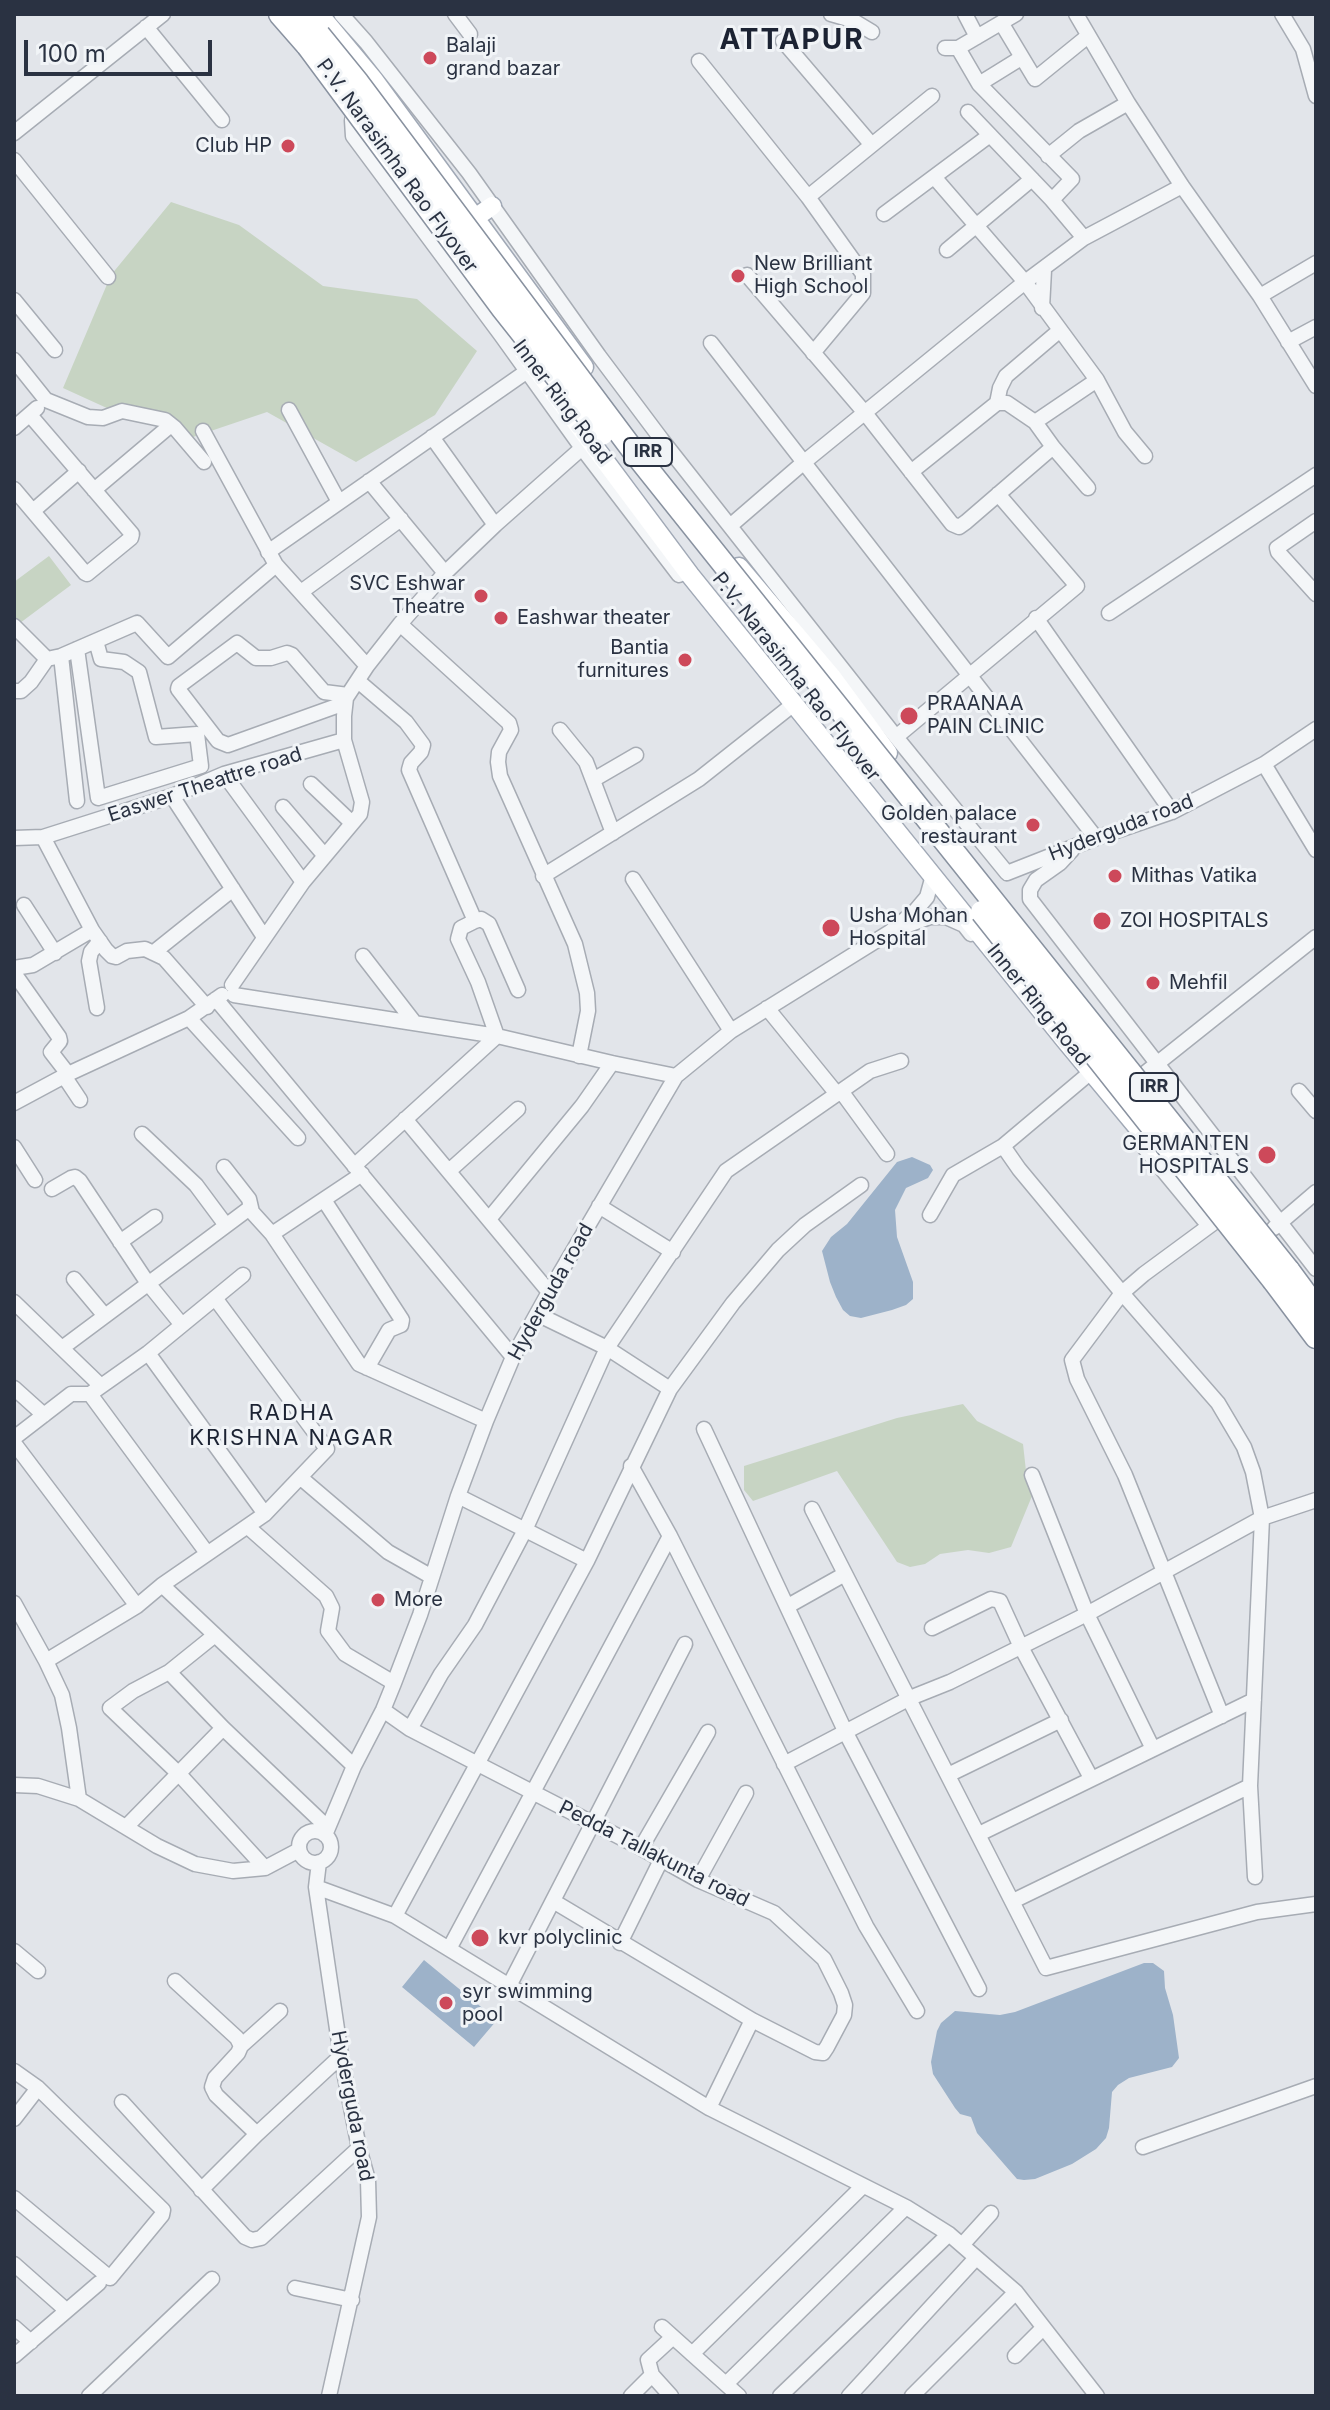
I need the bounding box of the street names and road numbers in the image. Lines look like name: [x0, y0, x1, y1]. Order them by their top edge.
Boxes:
street label: P.V. Narasimha Rao Flyover: [311, 54, 483, 278]
street label: Inner Ring Road: [507, 335, 617, 469]
road number: IRR: [624, 438, 672, 466]
street label: P.V. Narasimha Rao Flyover: [707, 568, 885, 786]
street label: Easwer Theattre road: [105, 742, 305, 828]
street label: Hyderguda road: [1045, 789, 1197, 867]
street label: Inner Ring Road: [982, 939, 1094, 1071]
road number: IRR: [1130, 1073, 1178, 1101]
street label: Hyderguda road: [503, 1219, 599, 1365]
street label: Pedda Tallakunta road: [555, 1796, 753, 1912]
street label: Hyderguda road: [326, 2029, 378, 2183]

